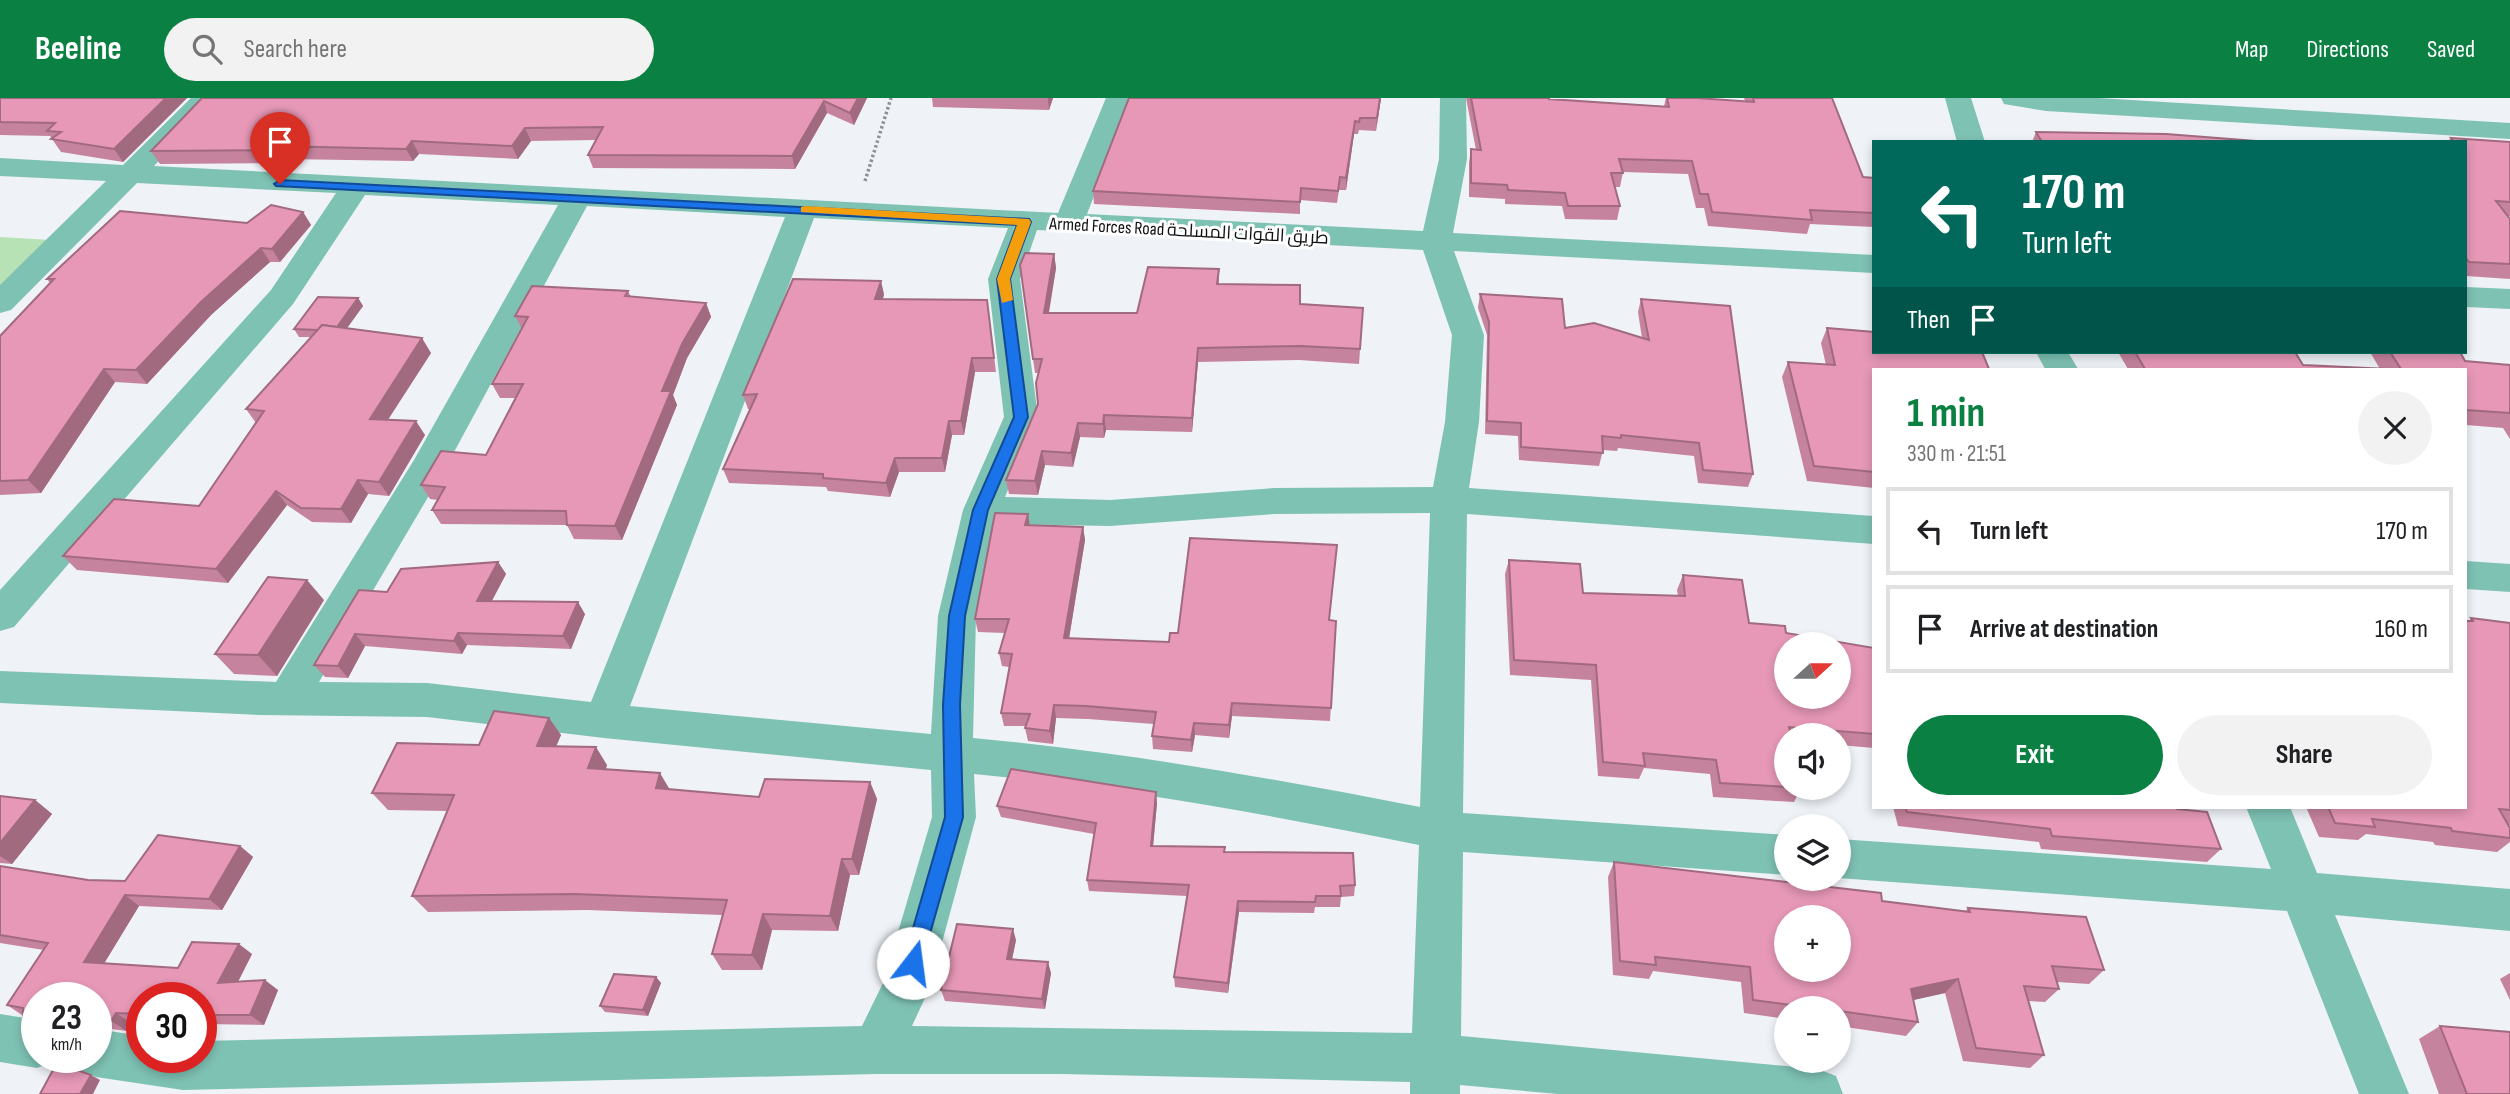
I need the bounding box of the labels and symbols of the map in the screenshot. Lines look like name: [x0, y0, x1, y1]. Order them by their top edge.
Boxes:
pin: [250, 112, 310, 184]
street label: Armed Forces Road طريق القوات المسلحة: [1048, 213, 1329, 250]
north arrow: [1774, 632, 1852, 709]
position arrow: [876, 926, 950, 1000]
speed limit sign: 30: [126, 982, 217, 1073]

